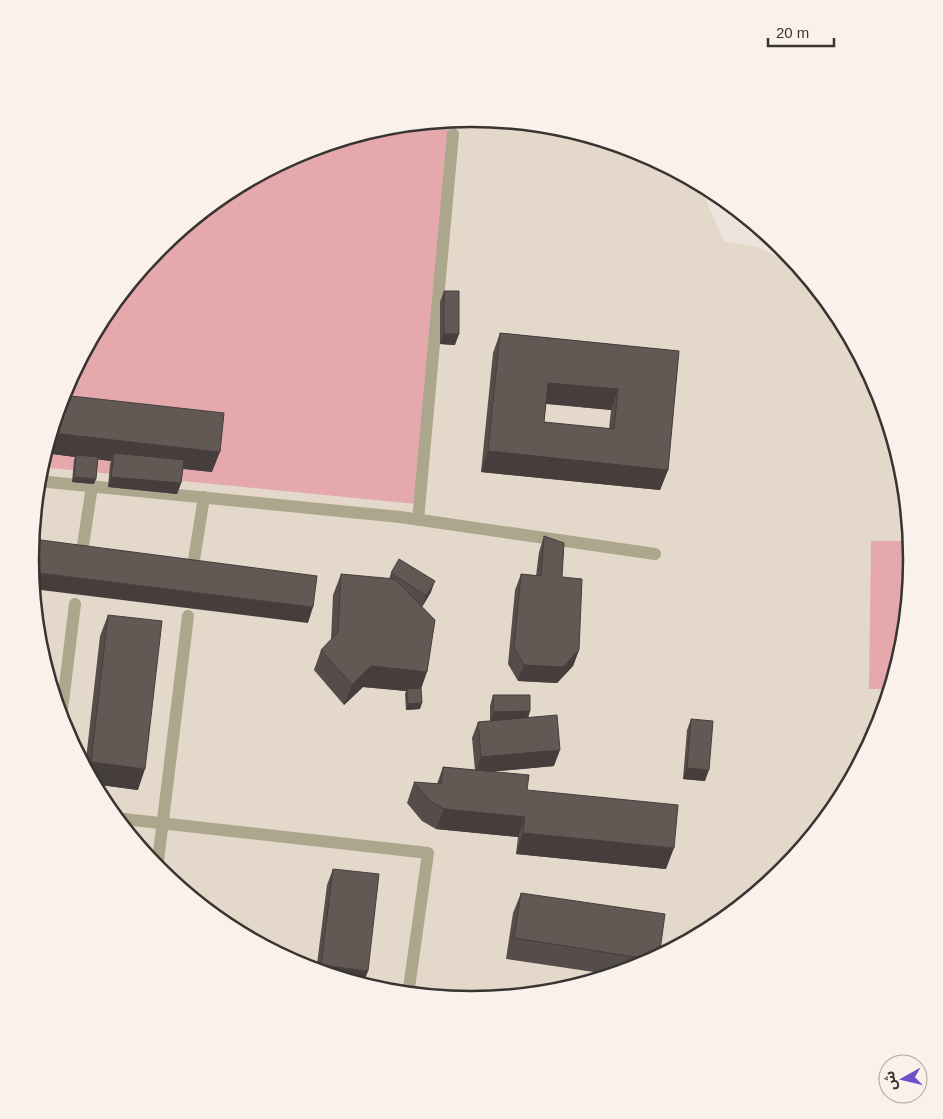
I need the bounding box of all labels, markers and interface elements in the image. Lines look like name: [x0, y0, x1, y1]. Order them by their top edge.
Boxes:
scale bar: [768, 15, 834, 47]
text: 20 m: [776, 24, 809, 41]
north arrow: [878, 1054, 928, 1104]
text: ش: [881, 1070, 899, 1091]

